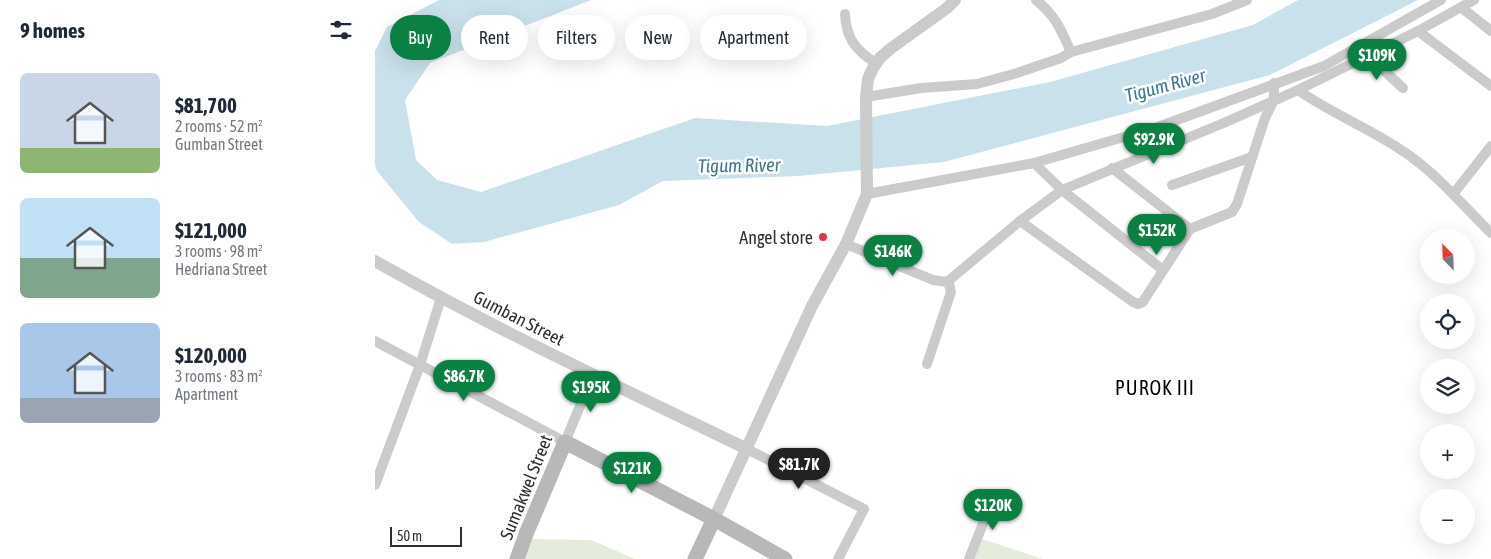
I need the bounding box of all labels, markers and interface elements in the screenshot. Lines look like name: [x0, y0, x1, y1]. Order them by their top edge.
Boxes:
chip: Buy: [390, 15, 451, 60]
chip: Rent: [461, 15, 528, 60]
chip: Filters: [538, 15, 615, 60]
chip: New: [625, 15, 690, 60]
chip: Apartment: [700, 15, 807, 60]
icon: filters: [327, 16, 355, 44]
text: 9 homes: [20, 18, 85, 42]
pin: $109K: [1342, 38, 1412, 81]
text: $109K: [1358, 46, 1396, 64]
water label: Tigum River: [1122, 63, 1209, 106]
icon: home: [60, 93, 120, 153]
text: $81,700: [175, 93, 237, 117]
text: 2 rooms · 52 m²: [175, 117, 263, 135]
pin: $92.9K: [1113, 122, 1195, 165]
text: $92.9K: [1134, 130, 1174, 148]
text: Gumban Street: [175, 135, 263, 153]
water label: Tigum River: [698, 153, 782, 177]
pin: $152K: [1122, 214, 1192, 256]
icon: home: [60, 218, 120, 278]
text: $121,000: [175, 218, 247, 242]
text: $152K: [1138, 221, 1176, 239]
place label: Angel store: [739, 227, 813, 248]
north arrow: [1420, 229, 1475, 284]
map controls: [1420, 229, 1475, 544]
marker: Angel store: [817, 231, 829, 243]
pin: $146K: [858, 234, 928, 277]
text: 3 rooms · 98 m²: [175, 242, 263, 260]
text: $146K: [874, 242, 912, 260]
text: Hedriana Street: [175, 260, 267, 278]
street label: Gumban Street: [470, 286, 568, 350]
button: locate: [1420, 294, 1475, 349]
icon: home: [60, 343, 120, 403]
text: $120,000: [175, 343, 247, 367]
button: layers: [1420, 359, 1475, 414]
pin: $86.7K: [423, 360, 505, 402]
text: 3 rooms · 83 m²: [175, 367, 263, 385]
text: $86.7K: [444, 367, 484, 385]
pin: $195K: [556, 370, 626, 413]
district label: PUROK III: [1115, 376, 1195, 399]
text: $195K: [572, 378, 610, 396]
text: Apartment: [175, 385, 238, 403]
button: +: [1420, 424, 1475, 479]
street label: Sumakwel Street: [495, 432, 557, 542]
pin: $81.7K: [758, 448, 840, 490]
pin: $121K: [597, 452, 667, 494]
text: $81.7K: [779, 455, 819, 473]
text: $121K: [613, 459, 651, 477]
pin: $120K: [958, 488, 1028, 531]
button: −: [1420, 489, 1475, 544]
text: $120K: [974, 496, 1012, 514]
scale bar: [390, 524, 463, 547]
text: 50 m: [397, 528, 422, 544]

